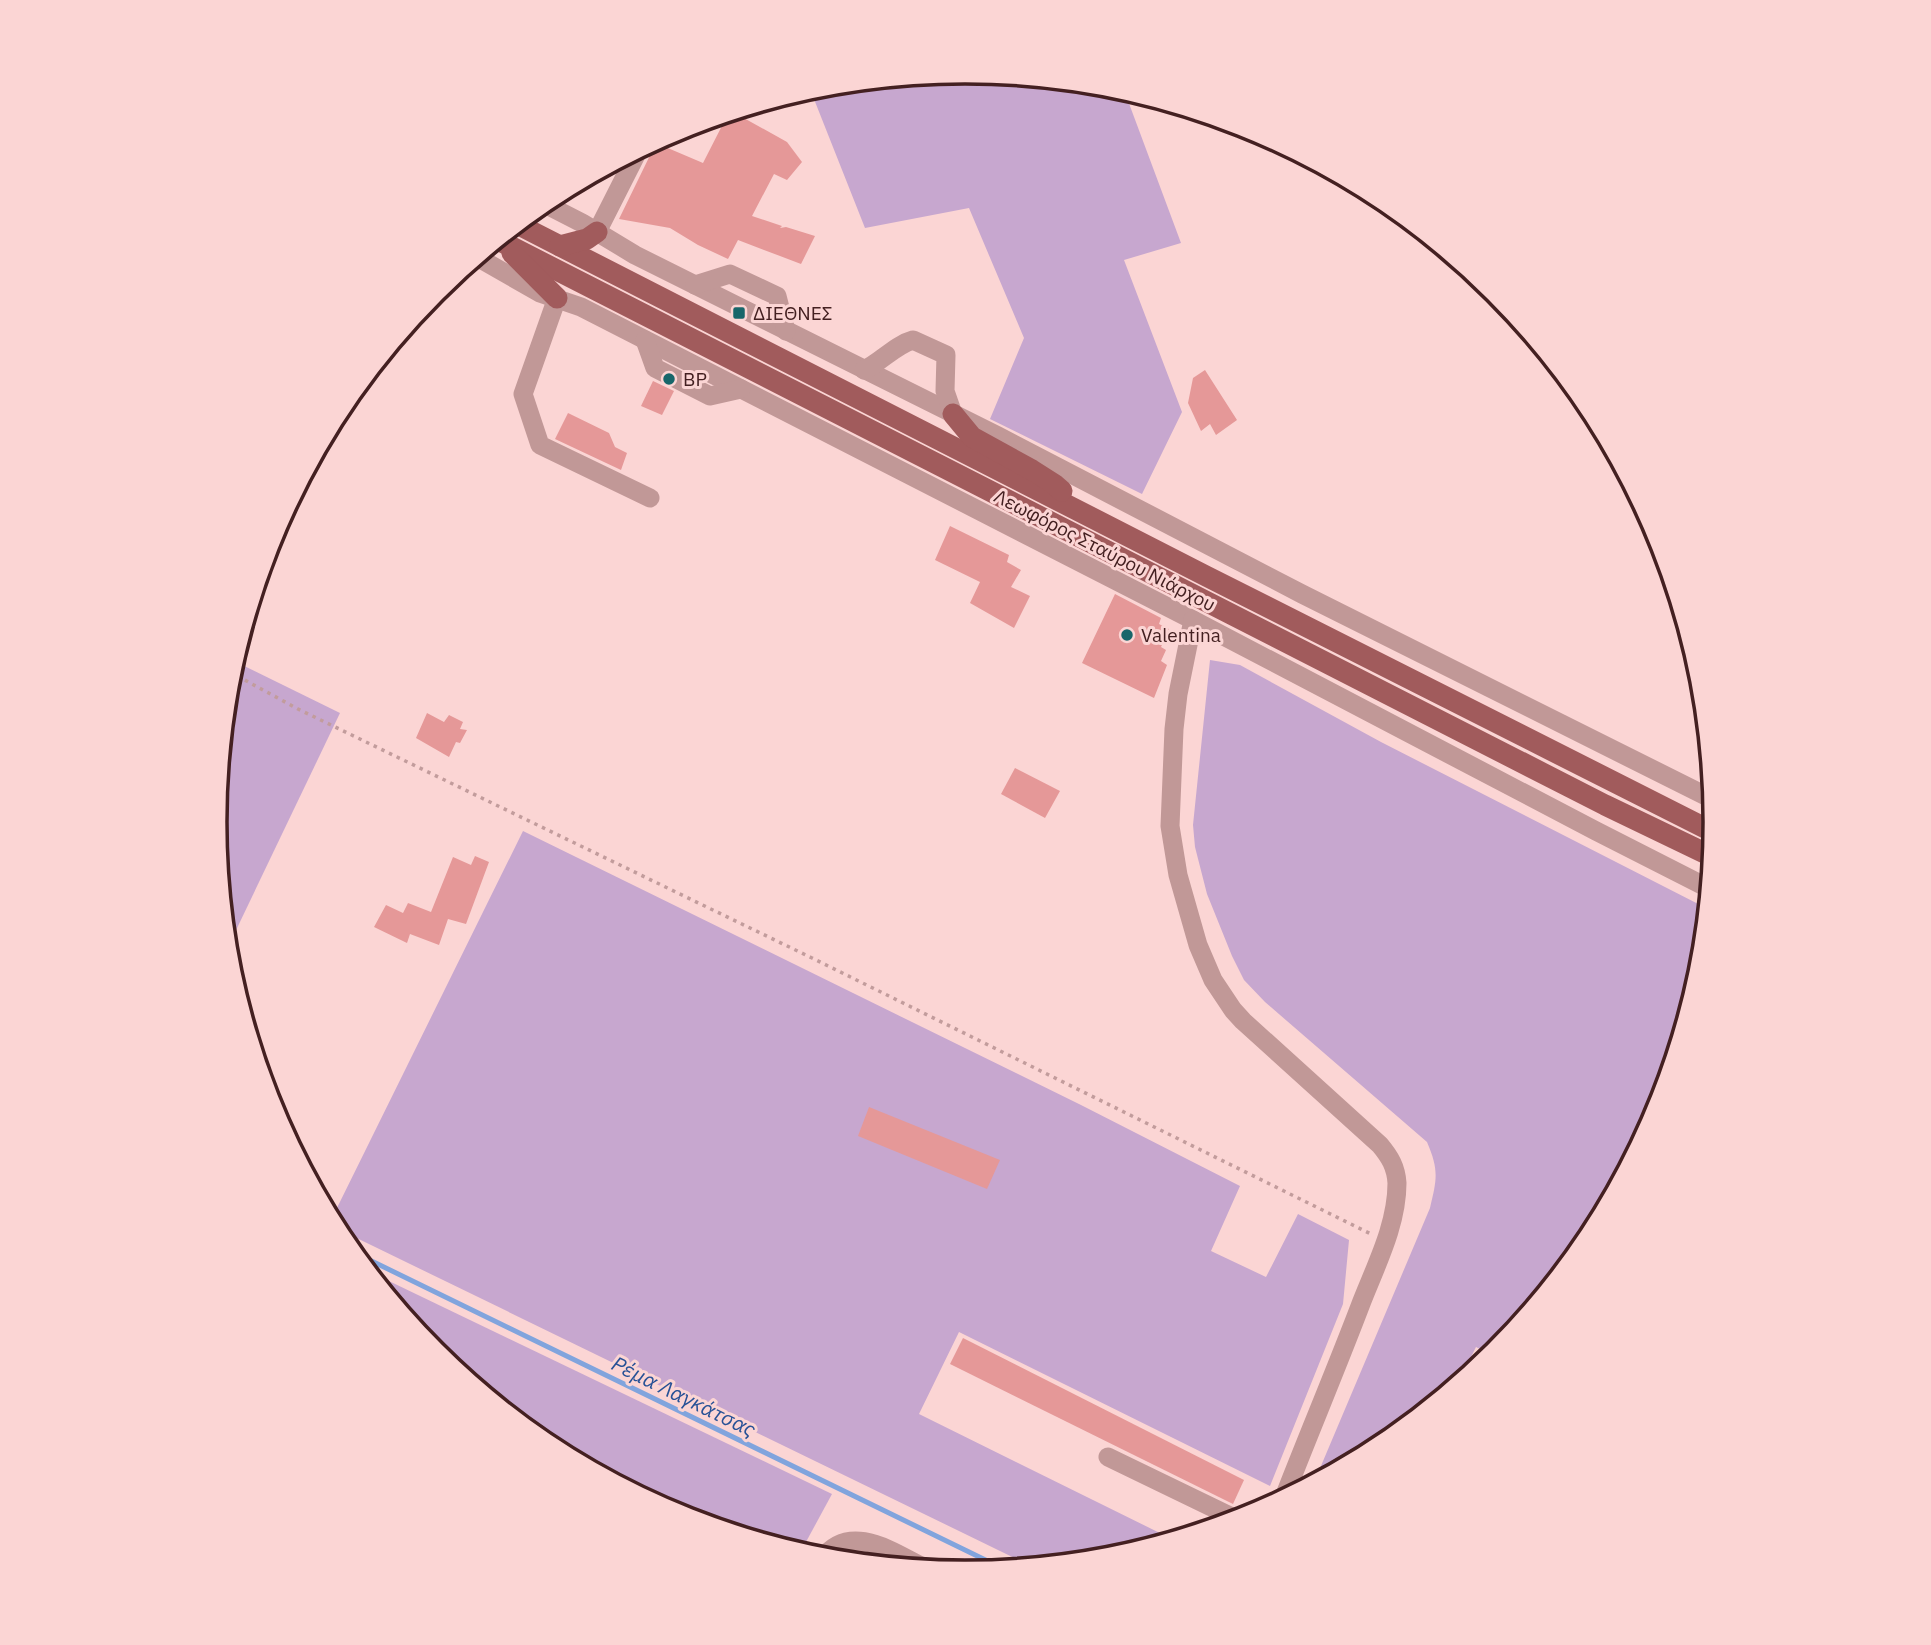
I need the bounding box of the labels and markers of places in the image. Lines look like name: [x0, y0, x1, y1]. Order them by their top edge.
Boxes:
place label: ΔΙΕΘΝΕΣ: [753, 301, 833, 325]
marker: ΔΙΕΘΝΕΣ: [731, 305, 747, 321]
place label: BP: [683, 367, 707, 391]
marker: BP: [661, 371, 677, 387]
place label: Valentina: [1141, 623, 1221, 647]
marker: Valentina: [1119, 627, 1135, 643]

